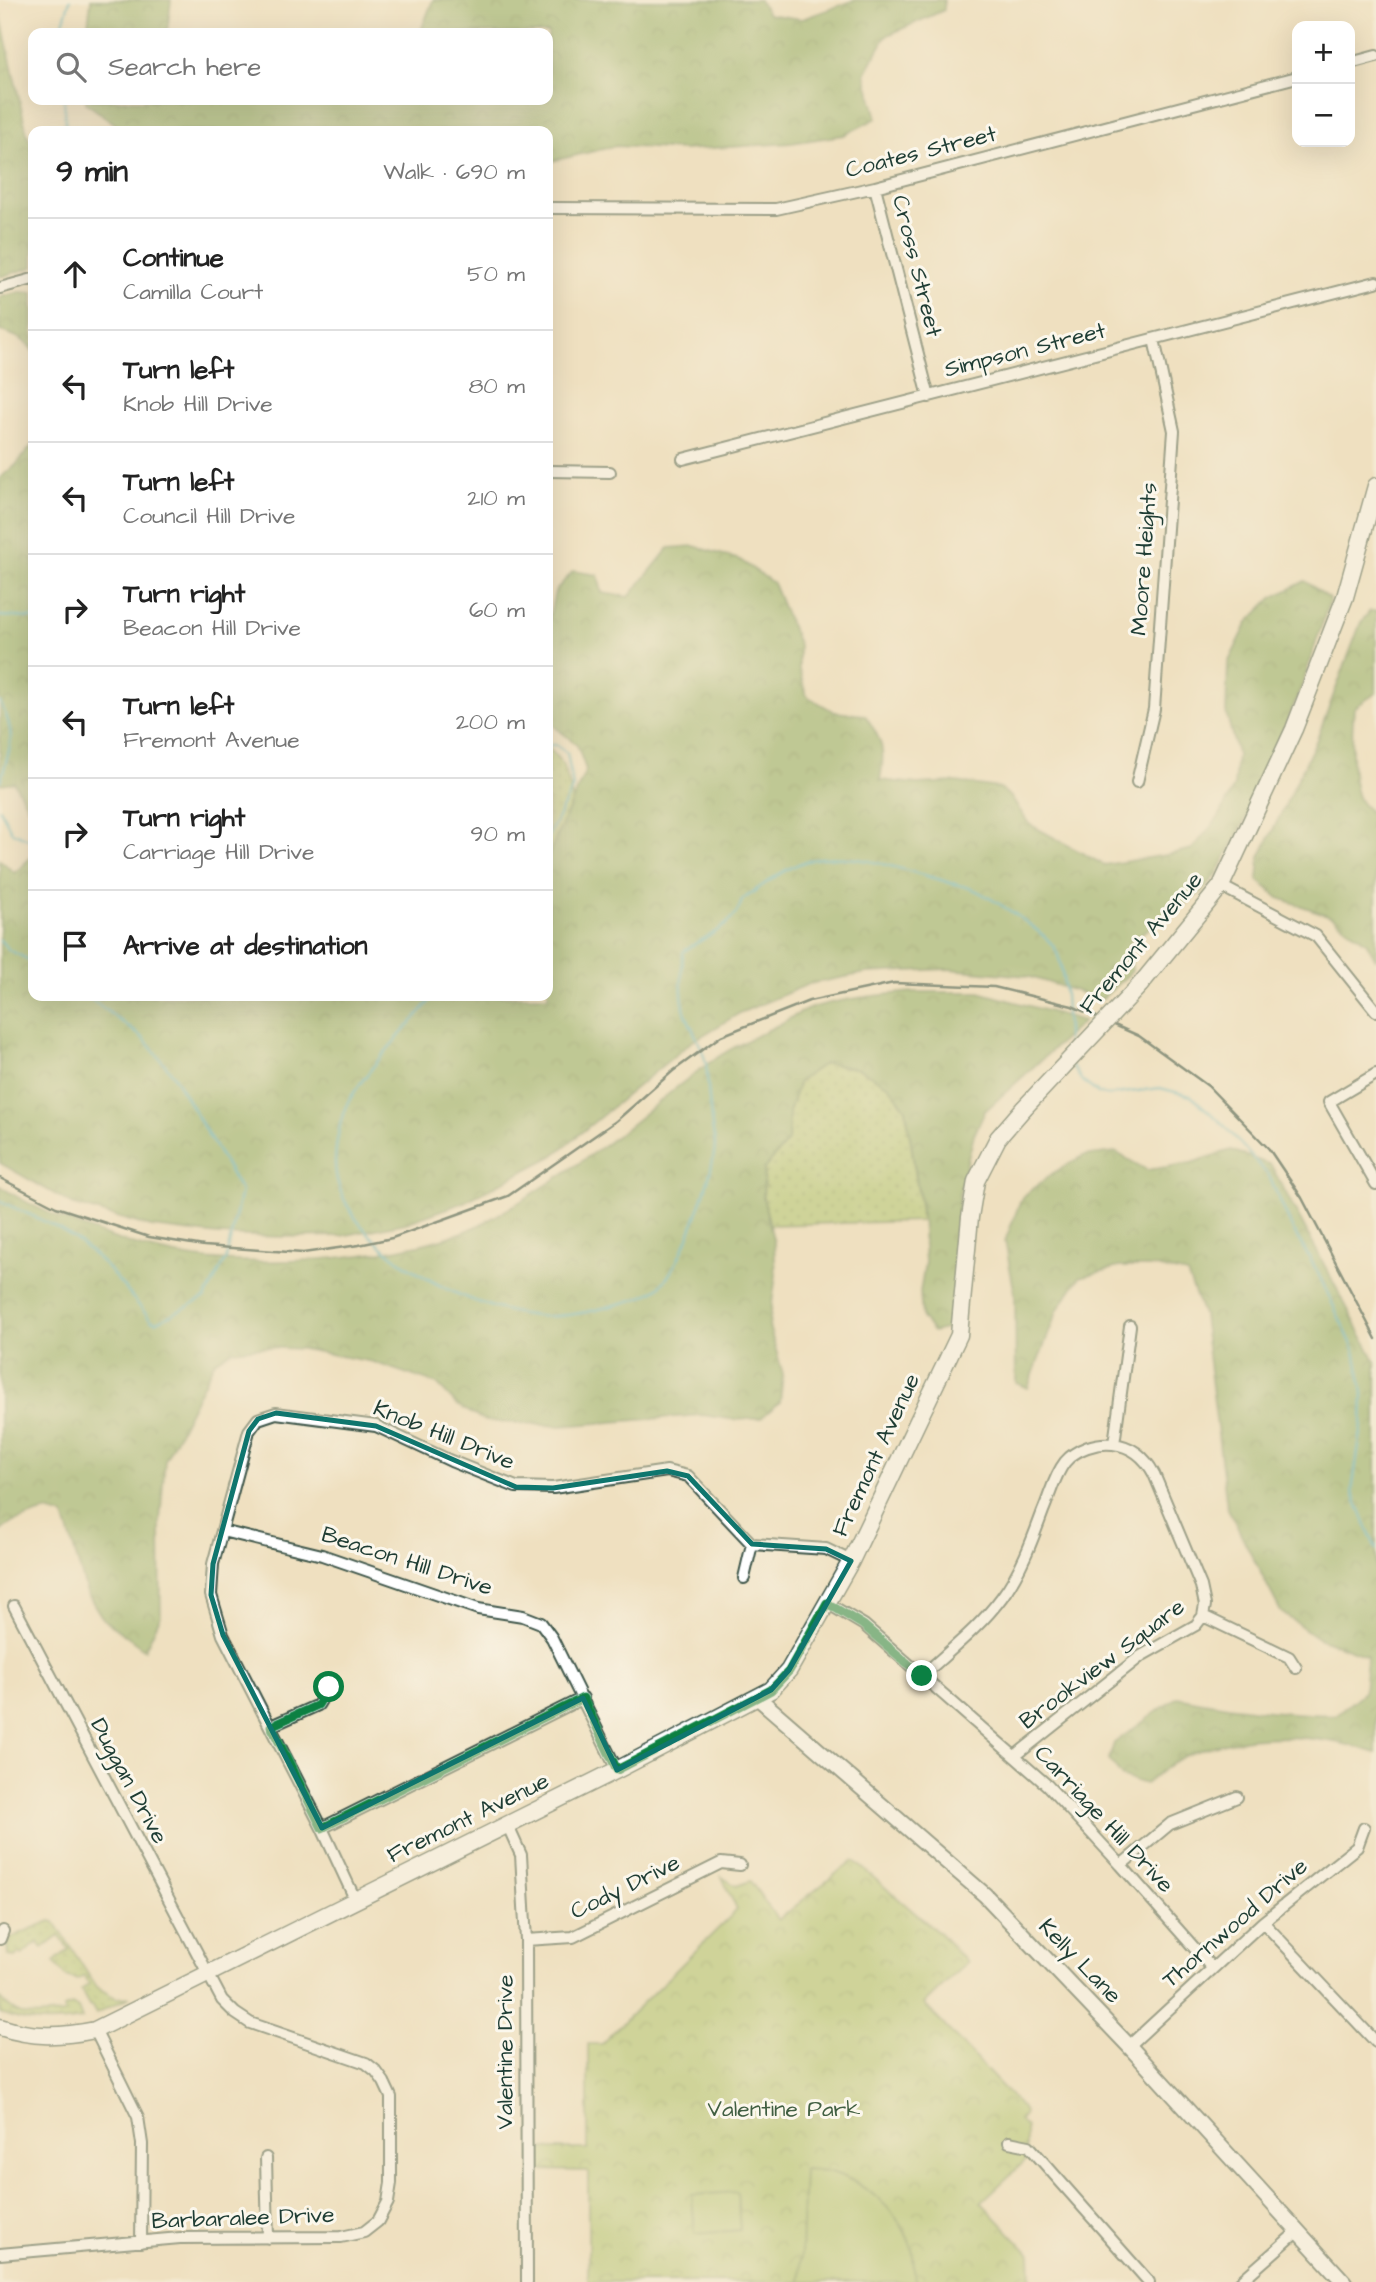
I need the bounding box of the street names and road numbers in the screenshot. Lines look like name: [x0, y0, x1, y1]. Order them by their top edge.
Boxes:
street label: Coates Street: [842, 118, 1000, 186]
street label: Cross Street: [884, 192, 950, 341]
street label: Simpson Street: [941, 314, 1110, 385]
street label: Moore Heights: [1123, 481, 1166, 637]
street label: Fremont Avenue: [1072, 865, 1210, 1021]
street label: Fremont Avenue: [824, 1368, 928, 1542]
street label: Knob Hill Drive: [369, 1392, 519, 1478]
street label: Beacon Hill Drive: [317, 1518, 497, 1604]
street label: Brookview Square: [1013, 1591, 1191, 1737]
street label: Duggan Drive: [82, 1712, 176, 1850]
street label: Carriage Hill Drive: [1026, 1738, 1181, 1901]
street label: Fremont Avenue: [382, 1765, 554, 1871]
street label: Cody Drive: [565, 1847, 686, 1928]
street label: Thornwood Drive: [1155, 1851, 1315, 1995]
street label: Kelly Lane: [1031, 1911, 1129, 2011]
street label: Valentine Drive: [489, 1974, 521, 2130]
street label: Barbaralee Drive: [151, 2199, 335, 2237]

